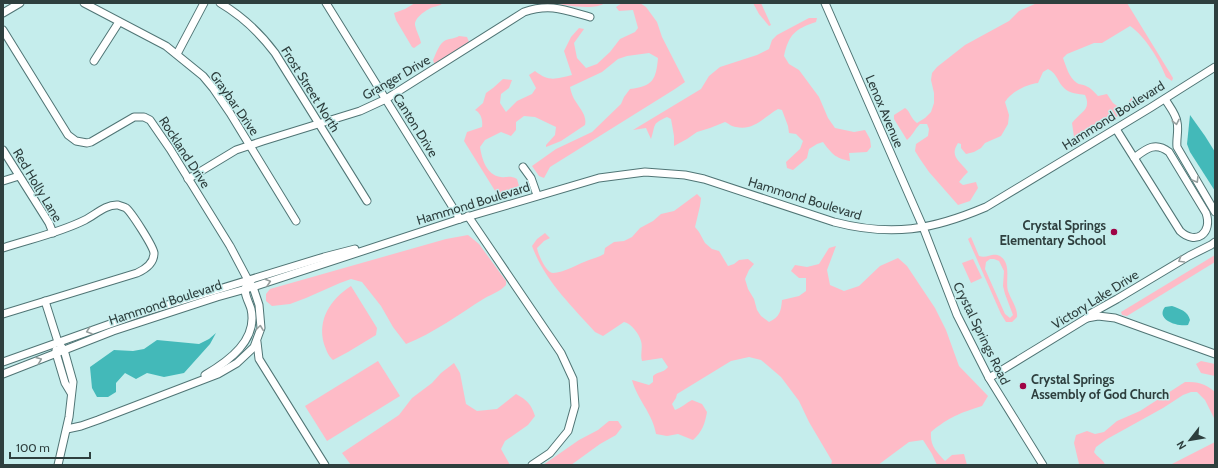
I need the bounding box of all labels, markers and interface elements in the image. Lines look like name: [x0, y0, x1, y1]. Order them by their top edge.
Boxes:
street label: Frost Street North: [278, 43, 344, 135]
street label: Granger Drive: [359, 51, 433, 103]
street label: Graybar Drive: [207, 68, 263, 139]
street label: Lenox Avenue: [862, 72, 908, 150]
street label: Hammond Boulevard: [1059, 77, 1167, 153]
street label: Canton Drive: [390, 90, 442, 160]
street label: Rockland Drive: [156, 113, 214, 191]
one-way arrow: [1172, 119, 1180, 125]
street label: Red Holly Lane: [10, 145, 66, 225]
street label: Hammond Boulevard: [746, 173, 864, 223]
one-way arrow: [1191, 176, 1198, 183]
street label: Hammond Boulevard: [414, 178, 532, 228]
place label: Crystal Springs Elementary School: [999, 217, 1107, 248]
marker: Crystal Springs Elementary School: [1109, 227, 1119, 237]
one-way arrow: [1178, 256, 1185, 263]
street label: Victory Lake Drive: [1049, 266, 1142, 332]
street label: Hammond Boulevard: [107, 276, 223, 328]
one-way arrow: [265, 278, 272, 287]
street label: Crystal Springs Road: [950, 279, 1014, 387]
one-way arrow: [255, 325, 264, 331]
one-way arrow: [86, 326, 93, 334]
one-way arrow: [36, 356, 43, 364]
place label: Crystal Springs Assembly of God Church: [1031, 371, 1169, 402]
marker: Crystal Springs Assembly of God Church: [1018, 381, 1028, 391]
north arrow: [1170, 420, 1210, 460]
scale bar: [10, 434, 90, 460]
text: N: [1173, 438, 1189, 452]
text: 100 m: [16, 440, 50, 455]

